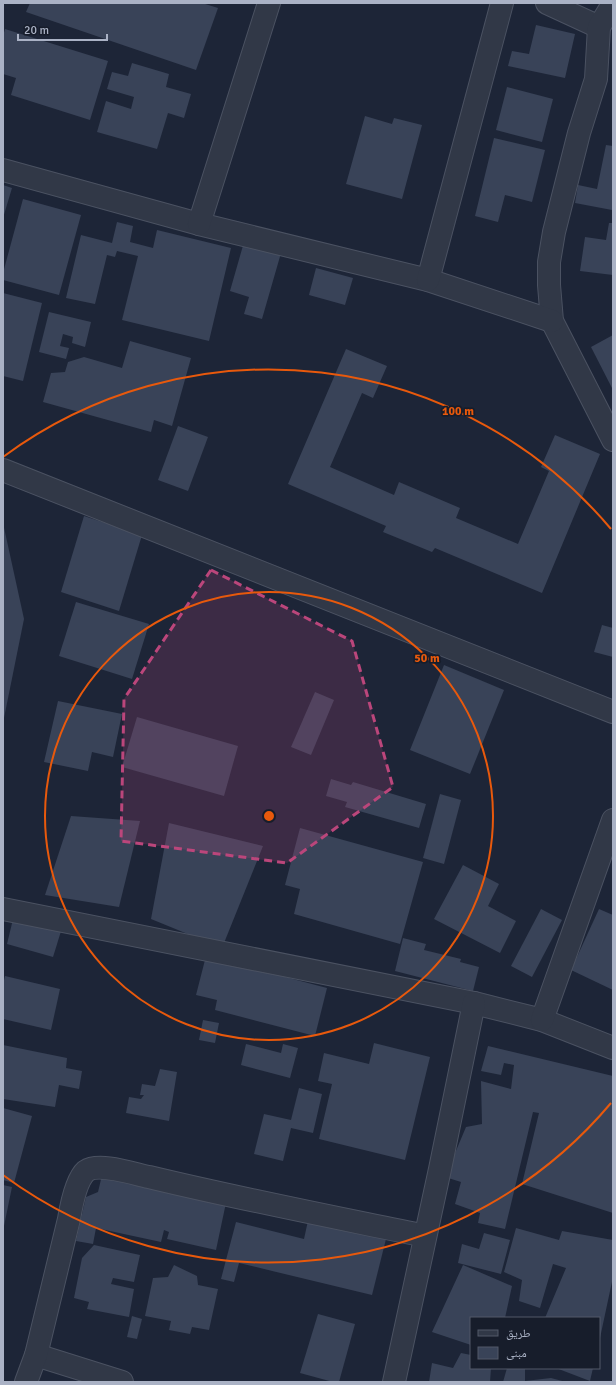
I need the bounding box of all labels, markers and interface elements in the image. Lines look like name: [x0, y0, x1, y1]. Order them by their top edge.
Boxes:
scale bar: [18, 16, 107, 42]
text: 20 m: [24, 23, 49, 38]
text: 100 m: [442, 404, 474, 419]
text: 50 m: [414, 651, 440, 666]
centre of rings: [262, 809, 276, 823]
legend: [470, 1317, 600, 1369]
text: طريق: [506, 1326, 531, 1341]
text: مبنى: [506, 1346, 527, 1361]

